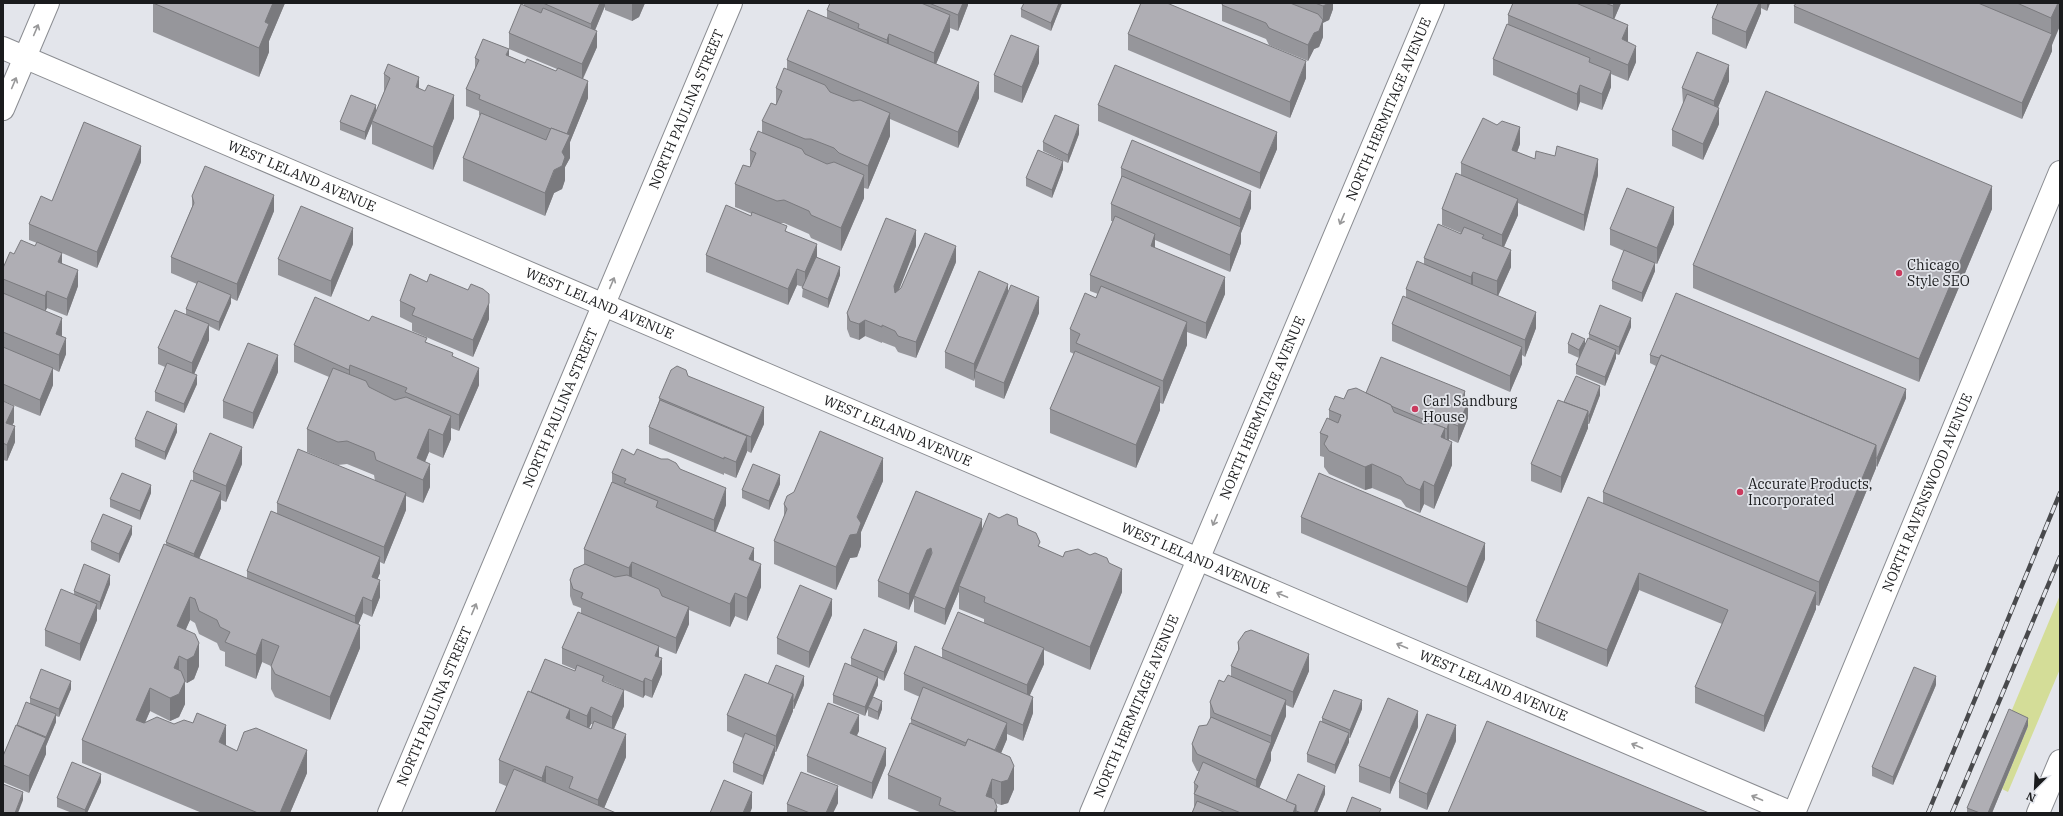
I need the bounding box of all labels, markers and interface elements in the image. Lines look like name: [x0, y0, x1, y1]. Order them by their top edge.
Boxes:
street label: NORTH HERMITAGE AVENUE: [1342, 15, 1435, 204]
one-way arrow: [33, 25, 41, 37]
street label: NORTH PAULINA STREET: [644, 27, 728, 192]
one-way arrow: [11, 78, 18, 90]
street label: WEST LELAND AVENUE: [225, 136, 379, 215]
one-way arrow: [1338, 213, 1345, 225]
place label: Chicago Style SEO: [1907, 256, 1970, 290]
street label: WEST LELAND AVENUE: [523, 263, 677, 343]
marker: Chicago Style SEO: [1894, 268, 1904, 278]
one-way arrow: [608, 277, 616, 289]
street label: NORTH HERMITAGE AVENUE: [1215, 313, 1309, 502]
street label: NORTH PAULINA STREET: [518, 325, 602, 490]
street label: WEST LELAND AVENUE: [821, 391, 975, 470]
street label: NORTH RAVENSWOOD AVENUE: [1878, 391, 1976, 594]
place label: Carl Sandburg House: [1423, 392, 1518, 426]
marker: Carl Sandburg House: [1410, 404, 1420, 414]
place label: Accurate Products, Incorporated: [1748, 475, 1872, 509]
marker: Accurate Products, Incorporated: [1735, 487, 1745, 497]
one-way arrow: [1211, 513, 1218, 525]
street label: WEST LELAND AVENUE: [1119, 518, 1273, 598]
one-way arrow: [1276, 591, 1288, 598]
one-way arrow: [471, 604, 479, 616]
street label: NORTH HERMITAGE AVENUE: [1089, 612, 1183, 801]
street label: NORTH PAULINA STREET: [392, 624, 476, 789]
one-way arrow: [1396, 641, 1408, 649]
street label: WEST LELAND AVENUE: [1416, 646, 1570, 725]
one-way arrow: [1632, 742, 1644, 749]
north arrow: [2015, 768, 2055, 808]
text: N: [2024, 789, 2038, 805]
one-way arrow: [1751, 793, 1763, 801]

